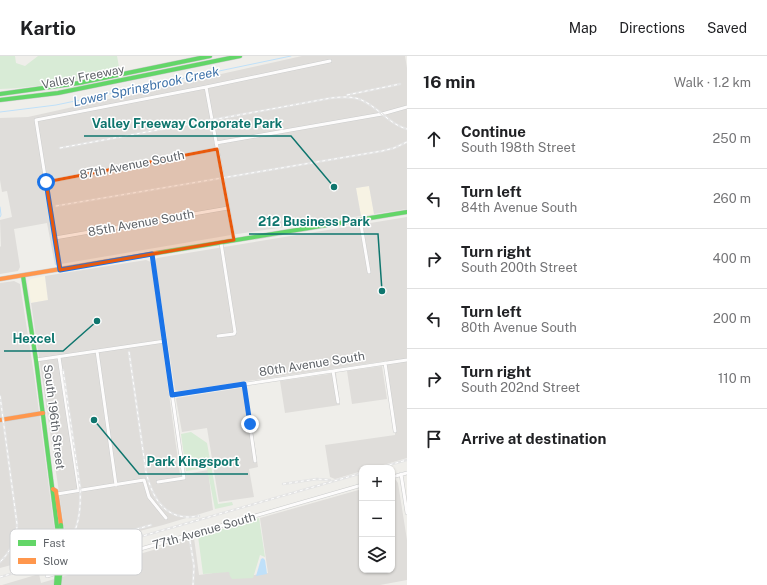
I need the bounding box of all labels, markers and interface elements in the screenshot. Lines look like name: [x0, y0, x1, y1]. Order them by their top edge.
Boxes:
text: Kartio: [20, 17, 76, 39]
text: Map: [569, 20, 597, 36]
text: Directions: [619, 20, 685, 36]
text: Saved: [707, 20, 747, 36]
street label: Valley Freeway: [40, 62, 126, 92]
water label: Lower Springbrook Creek: [72, 64, 221, 109]
text: 16 min: [423, 72, 475, 92]
text: Walk · 1.2 km: [674, 75, 751, 90]
callout: Valley Freeway Corporate Park: [84, 111, 291, 136]
text: Valley Freeway Corporate Park: [92, 116, 283, 131]
text: Continue: [461, 123, 526, 140]
icon: ahead: [423, 128, 445, 150]
text: 250 m: [713, 131, 751, 146]
text: South 198th Street: [461, 140, 576, 155]
street label: 87th Avenue South: [78, 148, 186, 182]
route start: [37, 173, 55, 191]
text: Turn left: [461, 183, 522, 200]
icon: left: [423, 188, 445, 210]
text: 260 m: [713, 191, 751, 206]
text: 84th Avenue South: [461, 200, 577, 215]
street label: 85th Avenue South: [87, 207, 195, 239]
callout: 212 Business Park: [249, 209, 378, 234]
text: 212 Business Park: [258, 214, 371, 229]
text: Turn right: [461, 243, 531, 260]
icon: right: [423, 248, 445, 270]
text: 400 m: [713, 251, 751, 266]
text: South 200th Street: [461, 260, 578, 275]
text: Turn left: [461, 303, 522, 320]
icon: left: [423, 308, 445, 330]
text: 200 m: [713, 311, 751, 326]
text: 80th Avenue South: [461, 320, 577, 335]
callout: Hexcel: [4, 326, 63, 351]
text: Hexcel: [13, 331, 55, 346]
street label: 80th Avenue South: [258, 349, 366, 379]
text: Turn right: [461, 363, 531, 380]
street label: South 196th Street: [41, 364, 67, 471]
icon: right: [423, 368, 445, 390]
text: 110 m: [718, 371, 751, 386]
text: South 202nd Street: [461, 380, 580, 395]
route end: [241, 415, 259, 433]
icon: arrive: [423, 428, 445, 450]
text: Arrive at destination: [461, 430, 606, 447]
callout: Park Kingsport: [139, 449, 248, 474]
text: Park Kingsport: [147, 454, 240, 469]
map controls: [359, 465, 395, 573]
button: +: [359, 465, 395, 501]
button: −: [359, 501, 395, 537]
street label: 77th Avenue South: [151, 510, 257, 552]
legend: [10, 529, 142, 575]
text: Fast: [43, 537, 65, 549]
button: layers: [359, 537, 395, 573]
text: Slow: [43, 555, 69, 567]

